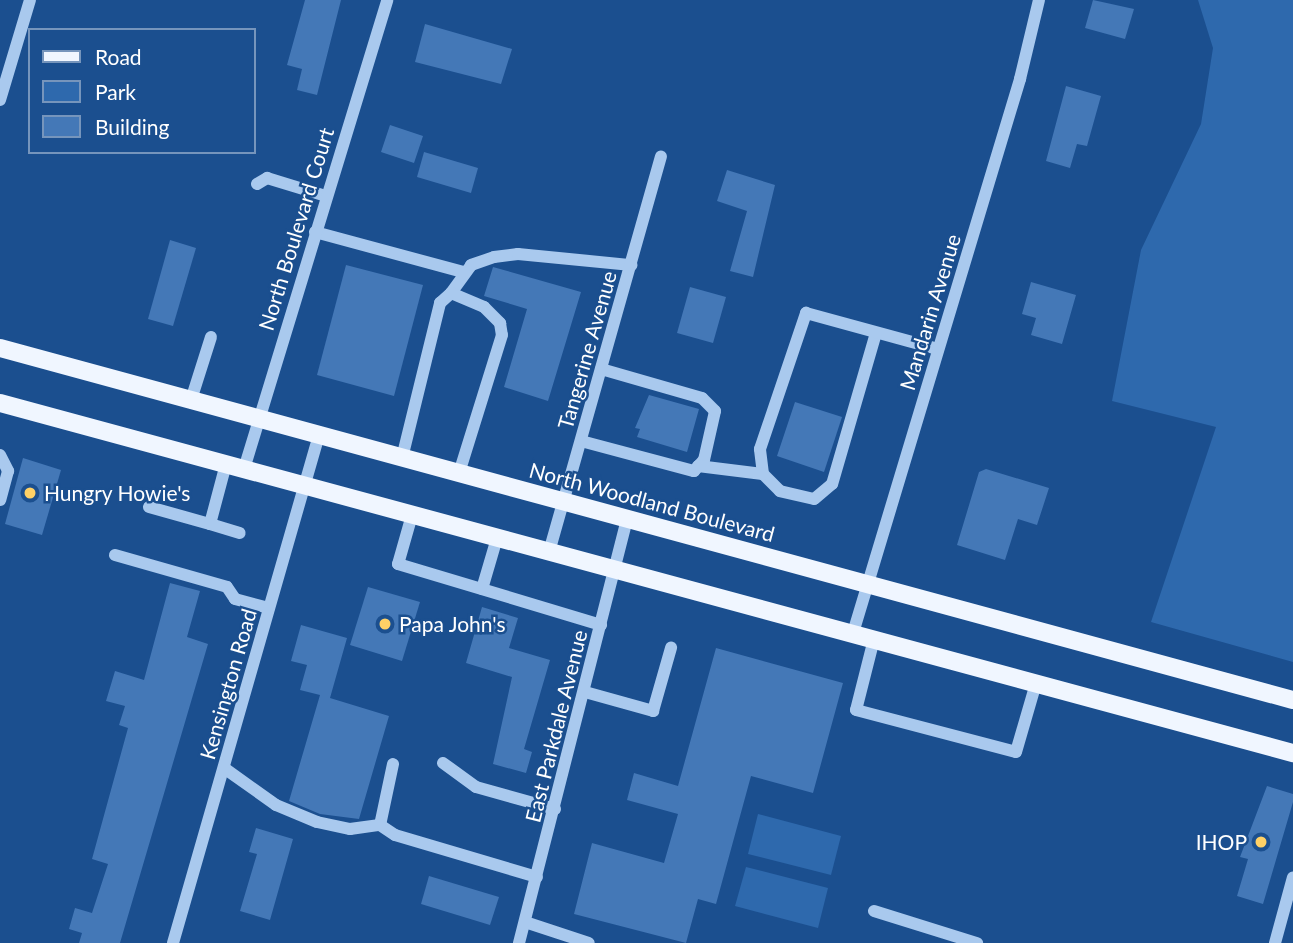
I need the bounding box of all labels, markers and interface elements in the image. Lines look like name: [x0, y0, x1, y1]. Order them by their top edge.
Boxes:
legend: [28, 28, 256, 154]
text: Road: [95, 44, 142, 69]
text: Park: [95, 79, 136, 104]
text: Building: [95, 114, 170, 139]
street label: North Boulevard Court: [253, 125, 339, 333]
street label: Mandarin Avenue: [894, 230, 966, 394]
street label: Tangerine Avenue: [552, 268, 622, 432]
street label: North Woodland Boulevard: [526, 457, 778, 547]
place label: Hungry Howie's: [44, 480, 191, 506]
marker: Hungry Howie's: [22, 485, 38, 501]
street label: Kensington Road: [194, 606, 262, 762]
place label: Papa John's: [399, 611, 506, 637]
marker: Papa John's: [377, 616, 393, 632]
street label: East Parkdale Avenue: [520, 627, 592, 825]
place label: IHOP: [1196, 829, 1247, 855]
marker: IHOP: [1253, 834, 1269, 850]

